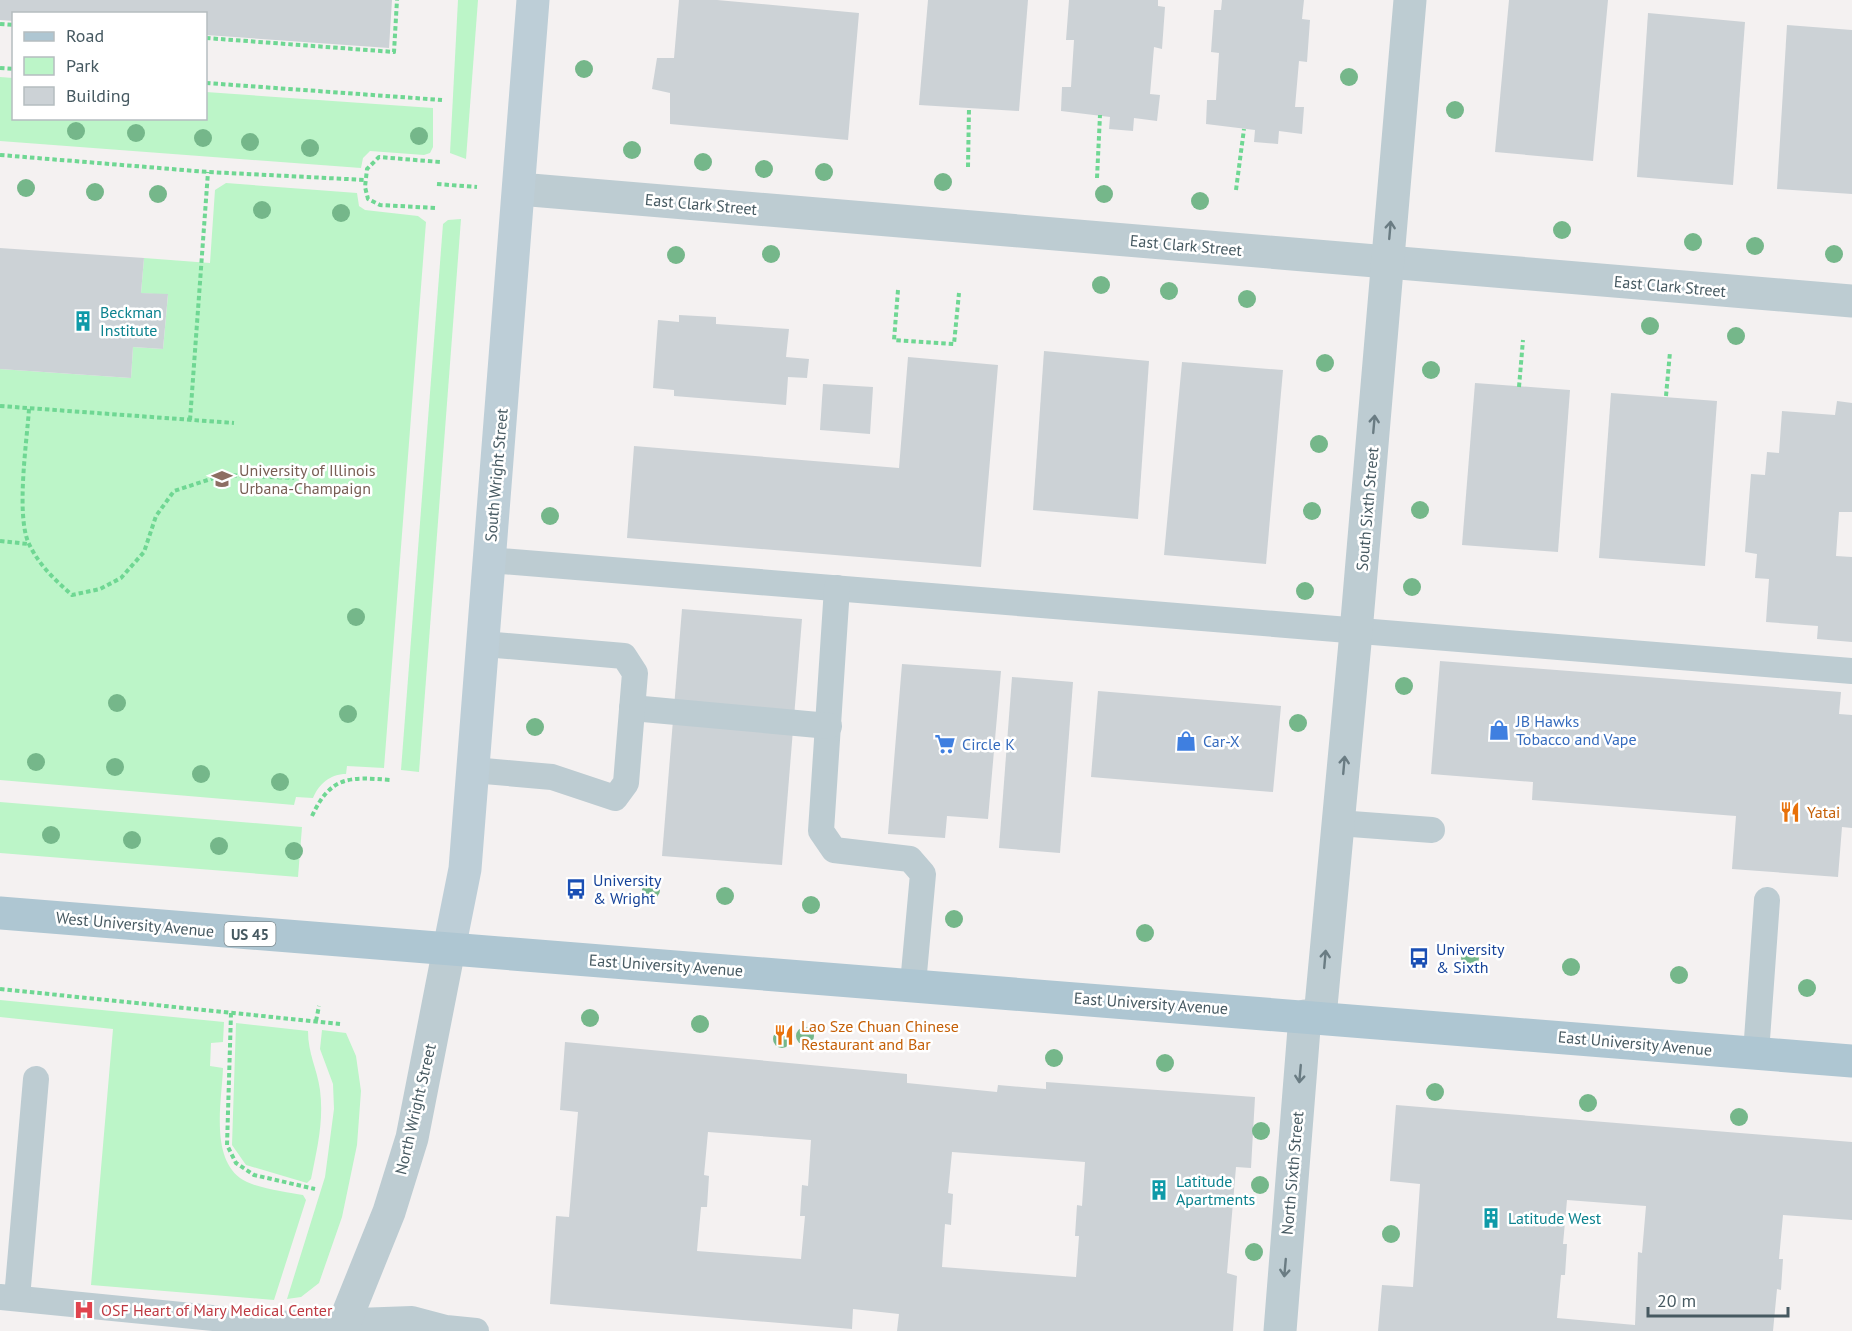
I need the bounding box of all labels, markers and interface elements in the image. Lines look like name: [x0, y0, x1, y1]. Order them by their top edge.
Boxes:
legend: [12, 12, 207, 120]
text: Road: [66, 24, 104, 47]
text: Park: [66, 54, 99, 77]
text: Building: [66, 84, 130, 107]
street label: East Clark Street: [644, 189, 758, 219]
one-way arrow: [1385, 220, 1396, 240]
street label: East Clark Street: [1129, 230, 1243, 260]
street label: East Clark Street: [1613, 271, 1727, 301]
place label: Beckman Institute: [100, 302, 162, 340]
building icon: Beckman Institute: [71, 309, 95, 333]
street label: South Wright Street: [480, 407, 512, 543]
one-way arrow: [1369, 414, 1380, 434]
street label: South Sixth Street: [1352, 446, 1382, 572]
place label: University of Illinois Urbana-Champaign: [239, 460, 376, 498]
school or university icon: University of Illinois Urbana-Champaign: [210, 467, 234, 491]
place label: JB Hawks Tobacco and Vape: [1515, 711, 1637, 749]
shop icon: JB Hawks Tobacco and Vape: [1487, 718, 1511, 742]
shop icon: Car-X: [1174, 729, 1198, 753]
place label: Car-X: [1203, 731, 1240, 751]
supermarket icon: Circle K: [933, 732, 957, 756]
place label: Circle K: [962, 734, 1015, 754]
one-way arrow: [1339, 755, 1350, 775]
restaurant icon: Yatai: [1778, 800, 1802, 824]
place label: Yatai: [1807, 802, 1840, 822]
place label: University & Wright: [593, 870, 662, 908]
bus stop icon: University & Wright: [564, 877, 588, 901]
street label: West University Avenue: [55, 907, 215, 941]
road number: US 45: [224, 922, 276, 946]
place label: University & Sixth: [1436, 939, 1505, 977]
bus stop icon: University & Sixth: [1407, 946, 1431, 970]
one-way arrow: [1320, 949, 1331, 969]
street label: East University Avenue: [588, 950, 744, 980]
street label: East University Avenue: [1073, 988, 1229, 1018]
place label: Lao Sze Chuan Chinese Restaurant and Bar: [801, 1016, 959, 1054]
restaurant icon: Lao Sze Chuan Chinese Restaurant and Bar: [772, 1023, 796, 1047]
street label: East University Avenue: [1557, 1026, 1713, 1060]
street label: North Wright Street: [390, 1041, 440, 1176]
one-way arrow: [1294, 1063, 1305, 1083]
street label: North Sixth Street: [1277, 1110, 1307, 1236]
place label: Latitude Apartments: [1176, 1171, 1256, 1209]
building icon: Latitude Apartments: [1147, 1178, 1171, 1202]
building icon: Latitude West: [1479, 1206, 1503, 1230]
place label: Latitude West: [1508, 1208, 1602, 1228]
one-way arrow: [1279, 1258, 1290, 1278]
scale bar: [1648, 1280, 1788, 1318]
text: 20 m: [1657, 1289, 1696, 1312]
hospital icon: OSF Heart of Mary Medical Center: [72, 1298, 96, 1322]
place label: OSF Heart of Mary Medical Center: [101, 1300, 333, 1320]

